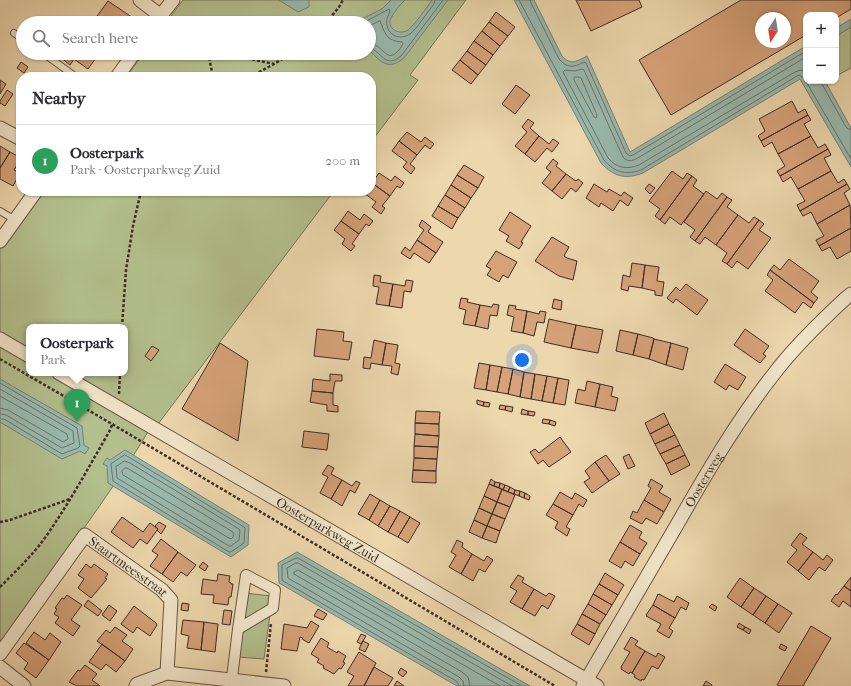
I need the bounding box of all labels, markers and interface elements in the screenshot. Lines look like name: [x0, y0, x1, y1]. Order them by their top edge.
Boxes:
north arrow: [755, 12, 791, 48]
map controls: [803, 12, 839, 84]
button: +: [803, 12, 839, 48]
search box: [16, 16, 376, 60]
icon: search: [30, 27, 52, 49]
text: Search here: [62, 29, 138, 47]
button: −: [803, 48, 839, 84]
text: Nearby: [32, 88, 86, 108]
text: Oosterpark: [70, 144, 144, 162]
text: 1: [43, 153, 47, 168]
text: 200 m: [325, 153, 360, 168]
text: Park · Oosterparkweg Zuid: [70, 162, 220, 177]
popup: [26, 324, 128, 376]
text: Oosterpark: [40, 334, 114, 352]
your location: [512, 350, 532, 370]
text: Park: [40, 352, 66, 367]
pin: 1: [64, 389, 90, 422]
street label: Oosterweg: [682, 449, 726, 510]
street label: Oosterparkweg Zuid: [273, 494, 382, 566]
street label: Staartmeesstraat: [86, 533, 171, 600]

